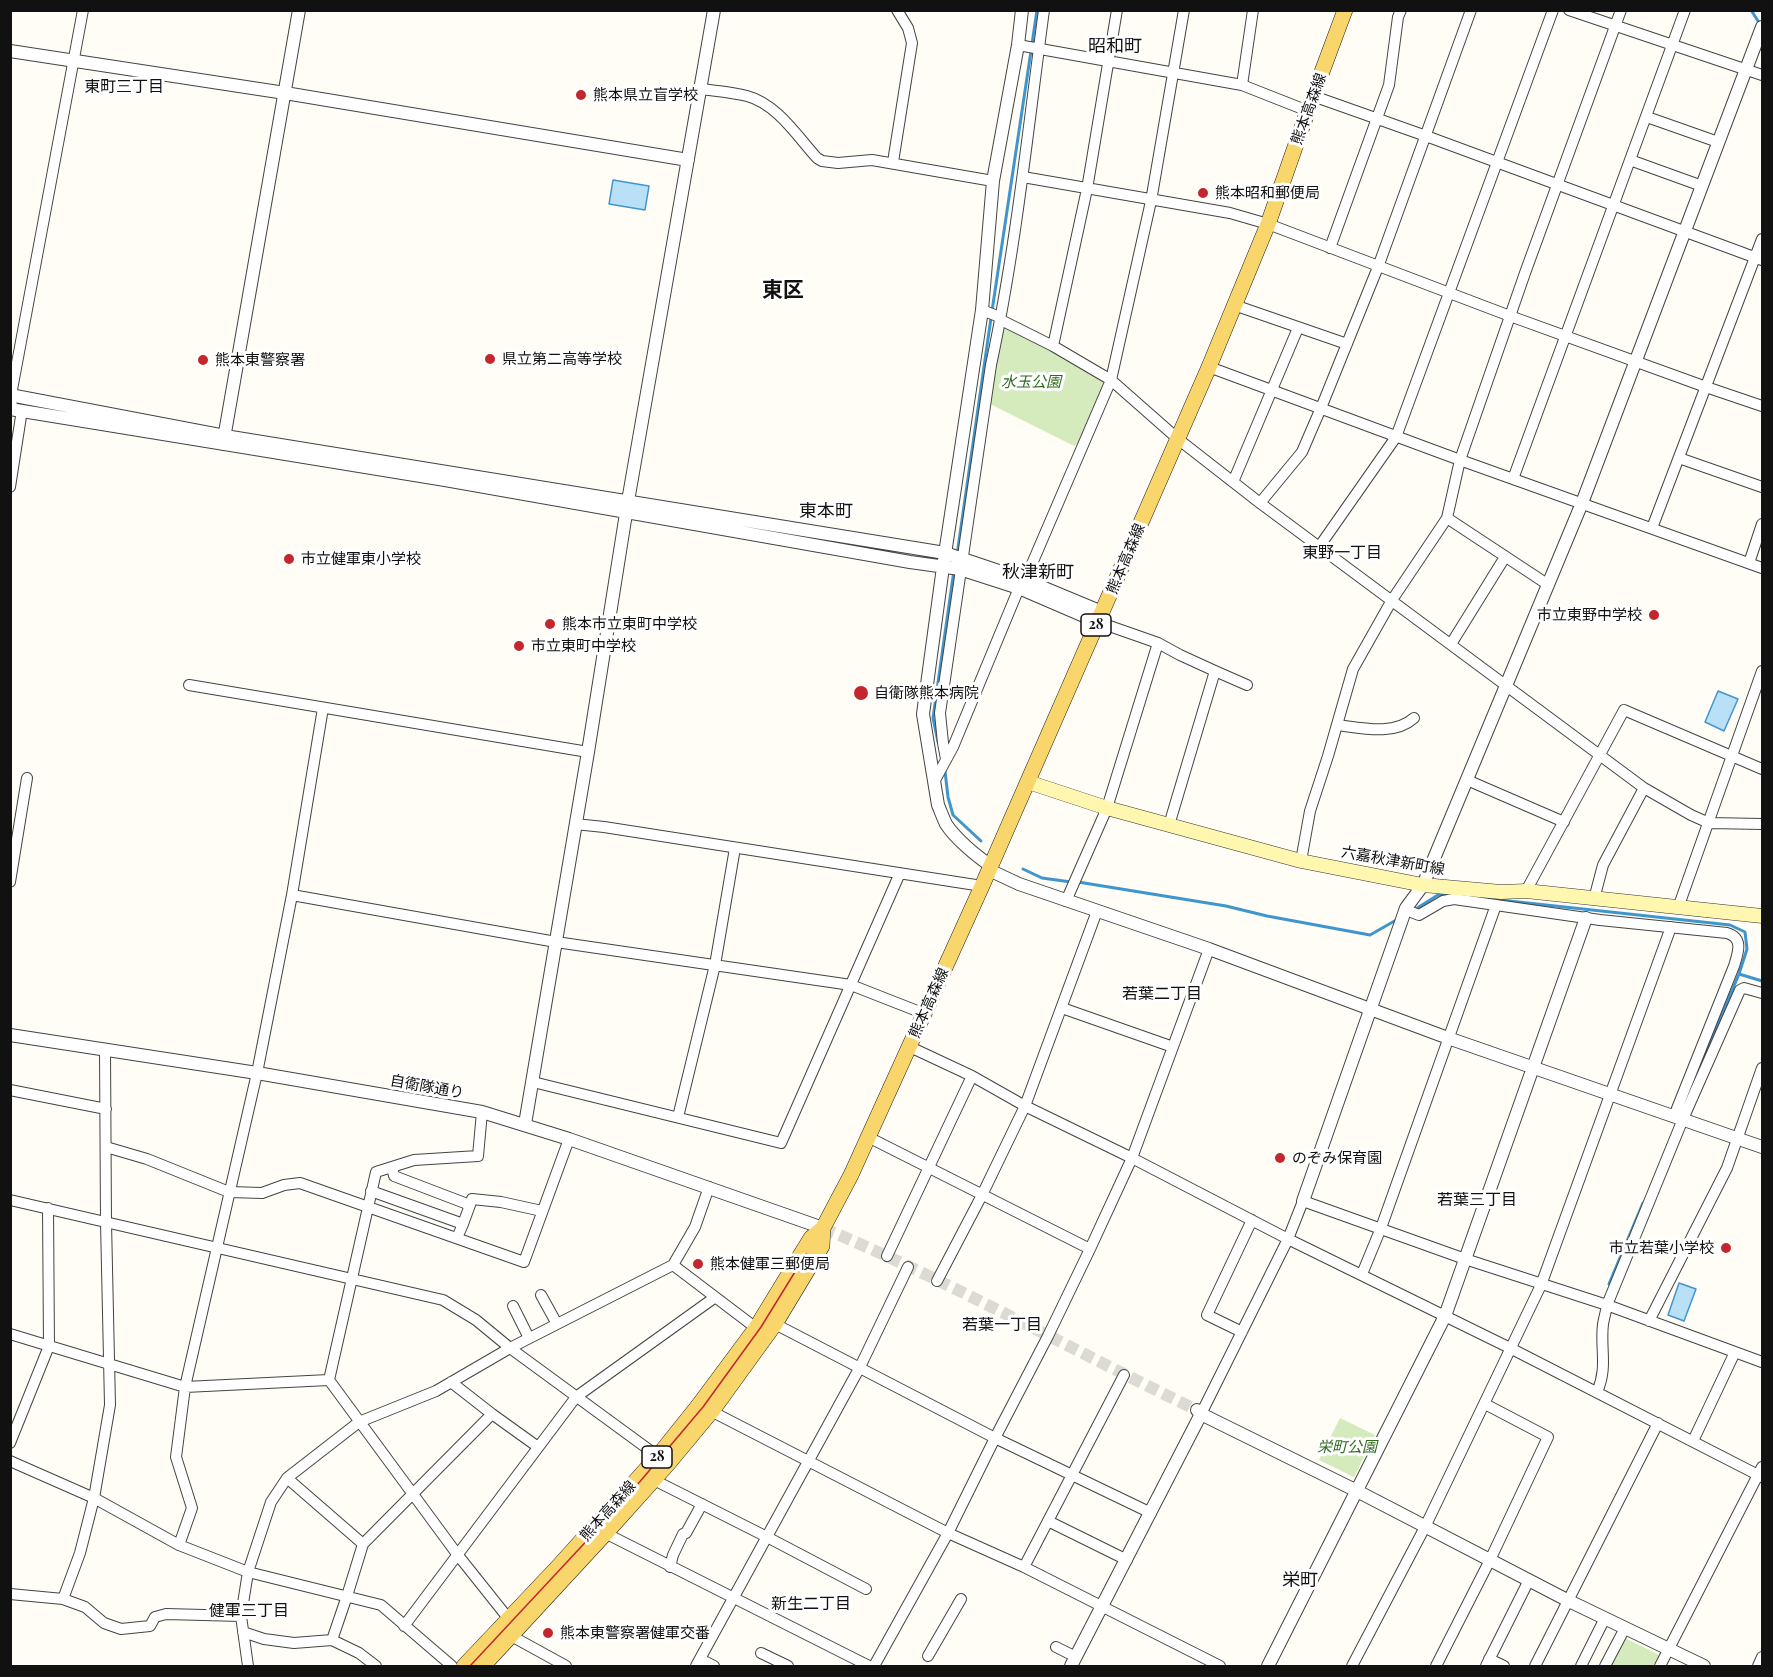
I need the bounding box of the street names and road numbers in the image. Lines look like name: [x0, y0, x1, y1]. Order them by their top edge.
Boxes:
street label: 熊本高森線: [1288, 71, 1330, 147]
street label: 熊本高森線: [1103, 521, 1149, 597]
road number: 28: [1081, 614, 1111, 636]
street label: 六嘉秋津新町線: [1340, 843, 1446, 879]
street label: 熊本高森線: [906, 965, 952, 1041]
street label: 自衛隊通り: [389, 1072, 465, 1102]
road number: 28: [642, 1446, 672, 1468]
street label: 熊本高森線: [576, 1477, 640, 1545]

